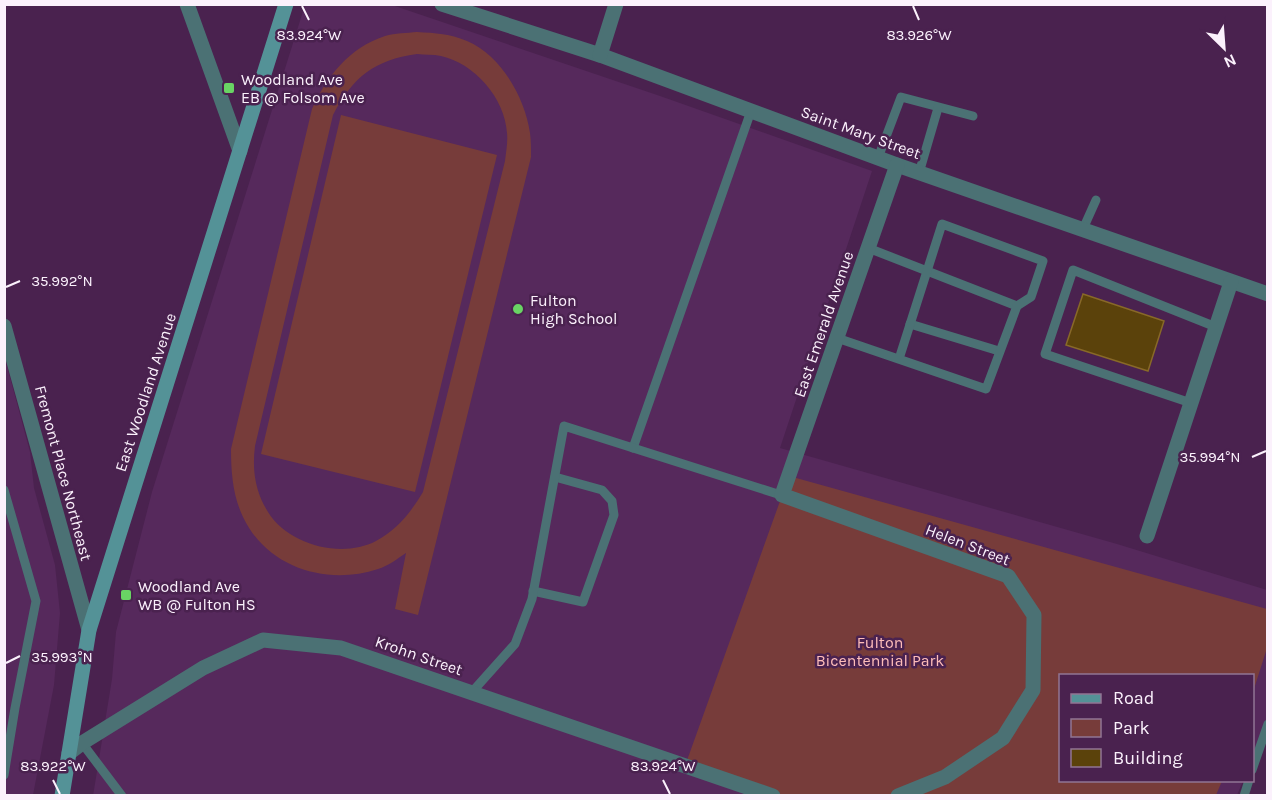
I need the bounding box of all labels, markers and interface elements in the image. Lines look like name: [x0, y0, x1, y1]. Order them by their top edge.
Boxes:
north arrow: [1194, 18, 1254, 78]
text: 83.924°W: [276, 26, 342, 44]
text: 83.926°W: [886, 26, 952, 44]
text: N: [1221, 50, 1239, 72]
place label: Woodland Ave EB @ Folsom Ave: [241, 70, 365, 107]
marker: Woodland Ave EB @ Folsom Ave: [222, 81, 236, 95]
street label: Saint Mary Street: [798, 102, 923, 163]
street label: East Emerald Avenue: [790, 249, 857, 400]
text: 35.992°N: [31, 272, 93, 290]
place label: Fulton High School: [530, 291, 618, 328]
marker: Fulton High School: [511, 302, 525, 316]
street label: East Woodland Avenue: [111, 310, 180, 474]
street label: Fremont Place Northeast: [31, 383, 96, 563]
text: 35.994°N: [1179, 448, 1241, 466]
street label: Helen Street: [923, 520, 1013, 569]
place label: Woodland Ave WB @ Fulton HS: [138, 577, 256, 614]
marker: Woodland Ave WB @ Fulton HS: [119, 588, 133, 602]
street label: Krohn Street: [373, 632, 465, 679]
park label: Fulton Bicentennial Park: [816, 633, 944, 670]
text: 35.993°N: [31, 648, 93, 666]
legend: [1059, 674, 1254, 782]
text: Road: [1113, 687, 1154, 709]
text: Park: [1113, 717, 1150, 739]
text: Building: [1113, 747, 1183, 769]
text: 83.922°W: [20, 757, 86, 775]
text: 83.924°W: [630, 757, 696, 775]

